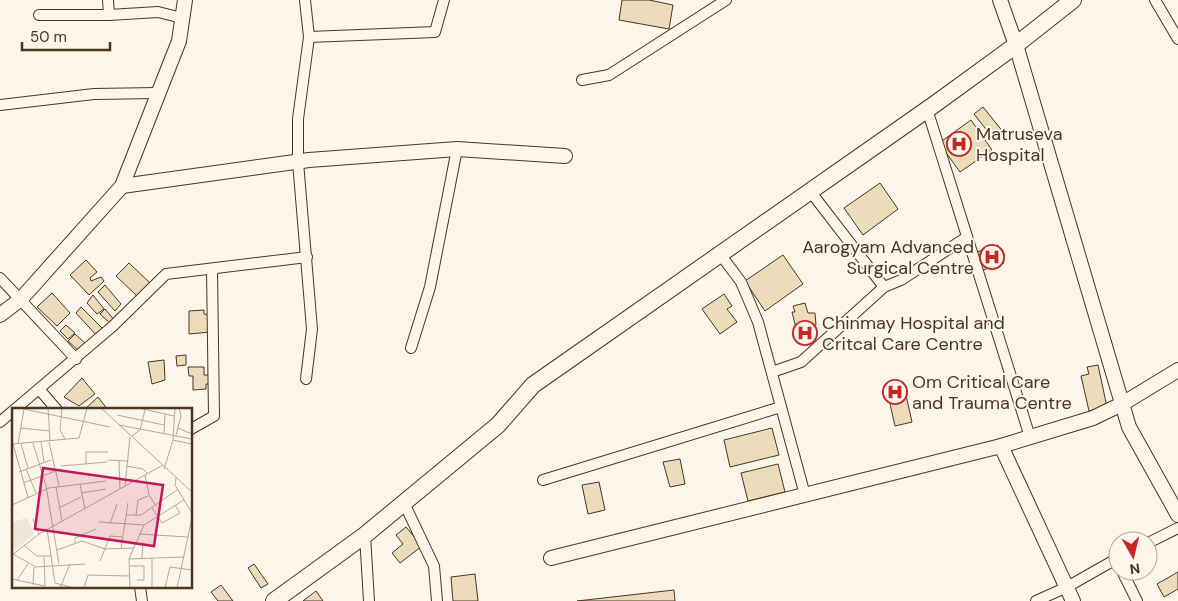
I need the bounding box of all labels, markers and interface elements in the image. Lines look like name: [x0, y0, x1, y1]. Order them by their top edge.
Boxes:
scale bar: [22, 20, 110, 52]
text: 50 m: [30, 27, 67, 47]
place label: Matruseva Hospital: [976, 122, 1062, 167]
hospital icon: Matruseva Hospital: [946, 131, 972, 157]
place label: Aarogyam Advanced Surgical Centre: [802, 235, 974, 280]
hospital icon: Aarogyam Advanced Surgical Centre: [979, 244, 1005, 270]
place label: Chinmay Hospital and Critcal Care Centre: [822, 311, 1005, 356]
hospital icon: Chinmay Hospital and Critcal Care Centre: [792, 320, 818, 346]
place label: Om Critical Care and Trauma Centre: [912, 370, 1072, 415]
hospital icon: Om Critical Care and Trauma Centre: [882, 379, 908, 405]
inset map: [12, 408, 192, 588]
north arrow: [1108, 531, 1158, 581]
text: N: [1128, 559, 1141, 578]

